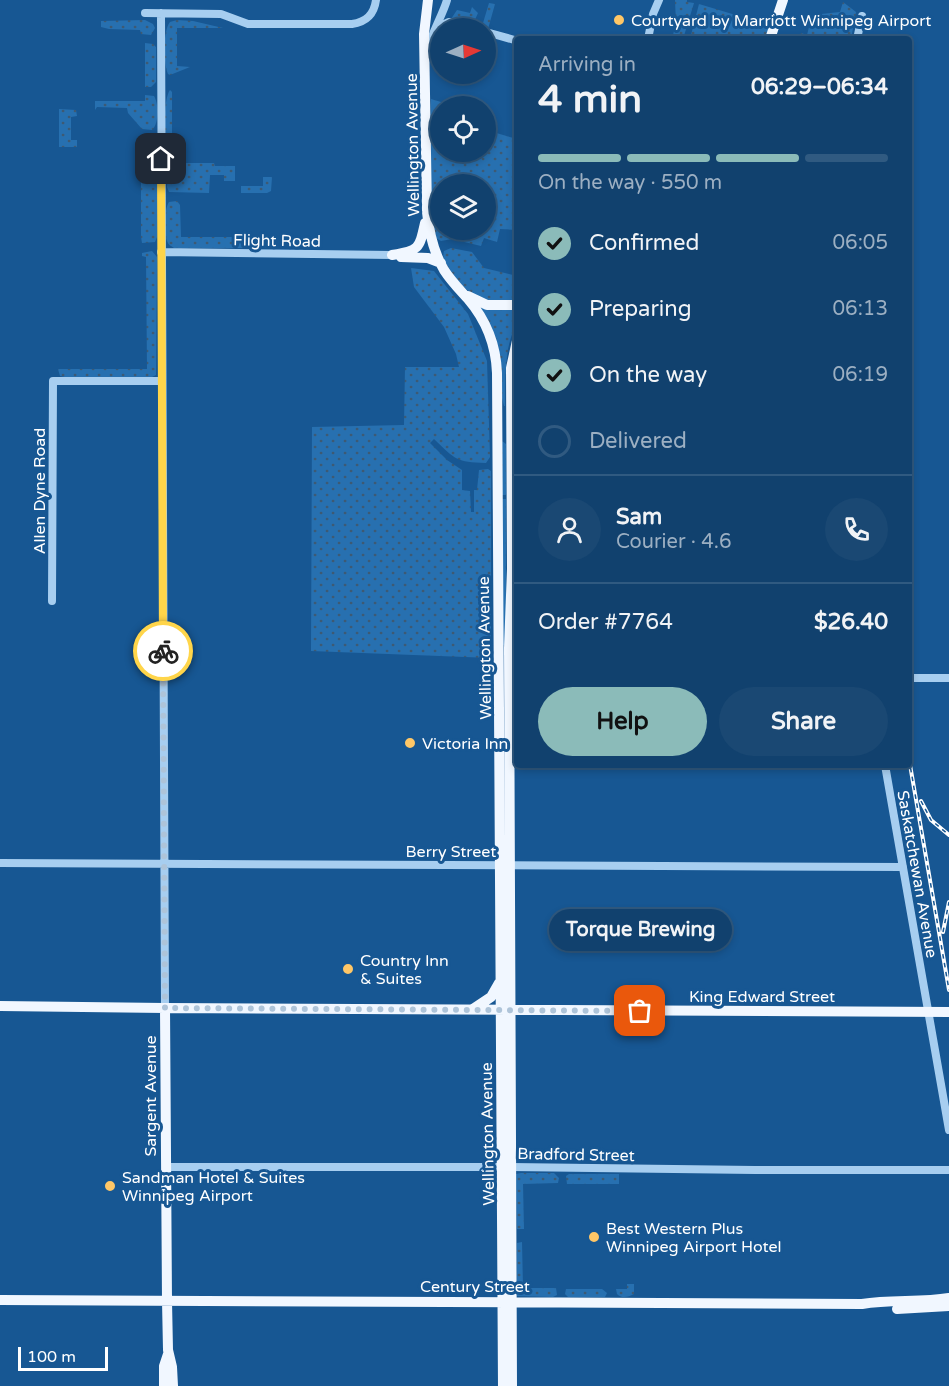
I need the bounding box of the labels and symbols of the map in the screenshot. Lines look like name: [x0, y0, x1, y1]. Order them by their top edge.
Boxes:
place label: Courtyard by Marriott Winnipeg Airport: [631, 11, 931, 31]
marker: Courtyard by Marriott Winnipeg Airport: [612, 13, 626, 27]
north arrow: [430, 18, 496, 84]
street label: Wellington Avenue: [402, 73, 424, 217]
pin: [135, 133, 186, 184]
street label: Flight Road: [233, 230, 321, 252]
street label: Allen Dyne Road: [30, 428, 50, 554]
street label: Wellington Avenue: [474, 576, 496, 720]
courier: [133, 621, 193, 681]
place label: Victoria Inn: [422, 734, 508, 754]
marker: Victoria Inn: [403, 736, 417, 750]
street label: Saskatchewan Avenue: [892, 789, 942, 960]
street label: Berry Street: [406, 842, 496, 862]
callout: Torque Brewing: [548, 909, 732, 951]
place label: Country Inn & Suites: [360, 951, 449, 989]
marker: Country Inn & Suites: [341, 962, 355, 976]
pin: [614, 985, 665, 1036]
street label: King Edward Street: [689, 987, 835, 1007]
street label: Sargent Avenue: [141, 1036, 161, 1156]
street label: Wellington Avenue: [477, 1062, 499, 1206]
street label: Bradford Street: [517, 1144, 635, 1166]
place label: Sandman Hotel & Suites Winnipeg Airport: [122, 1168, 305, 1206]
marker: Sandman Hotel & Suites Winnipeg Airport: [103, 1179, 117, 1193]
place label: Best Western Plus Winnipeg Airport Hotel: [606, 1219, 782, 1257]
marker: Best Western Plus Winnipeg Airport Hotel: [587, 1230, 601, 1244]
street label: Century Street: [420, 1277, 530, 1297]
scale bar: [18, 1344, 108, 1372]

